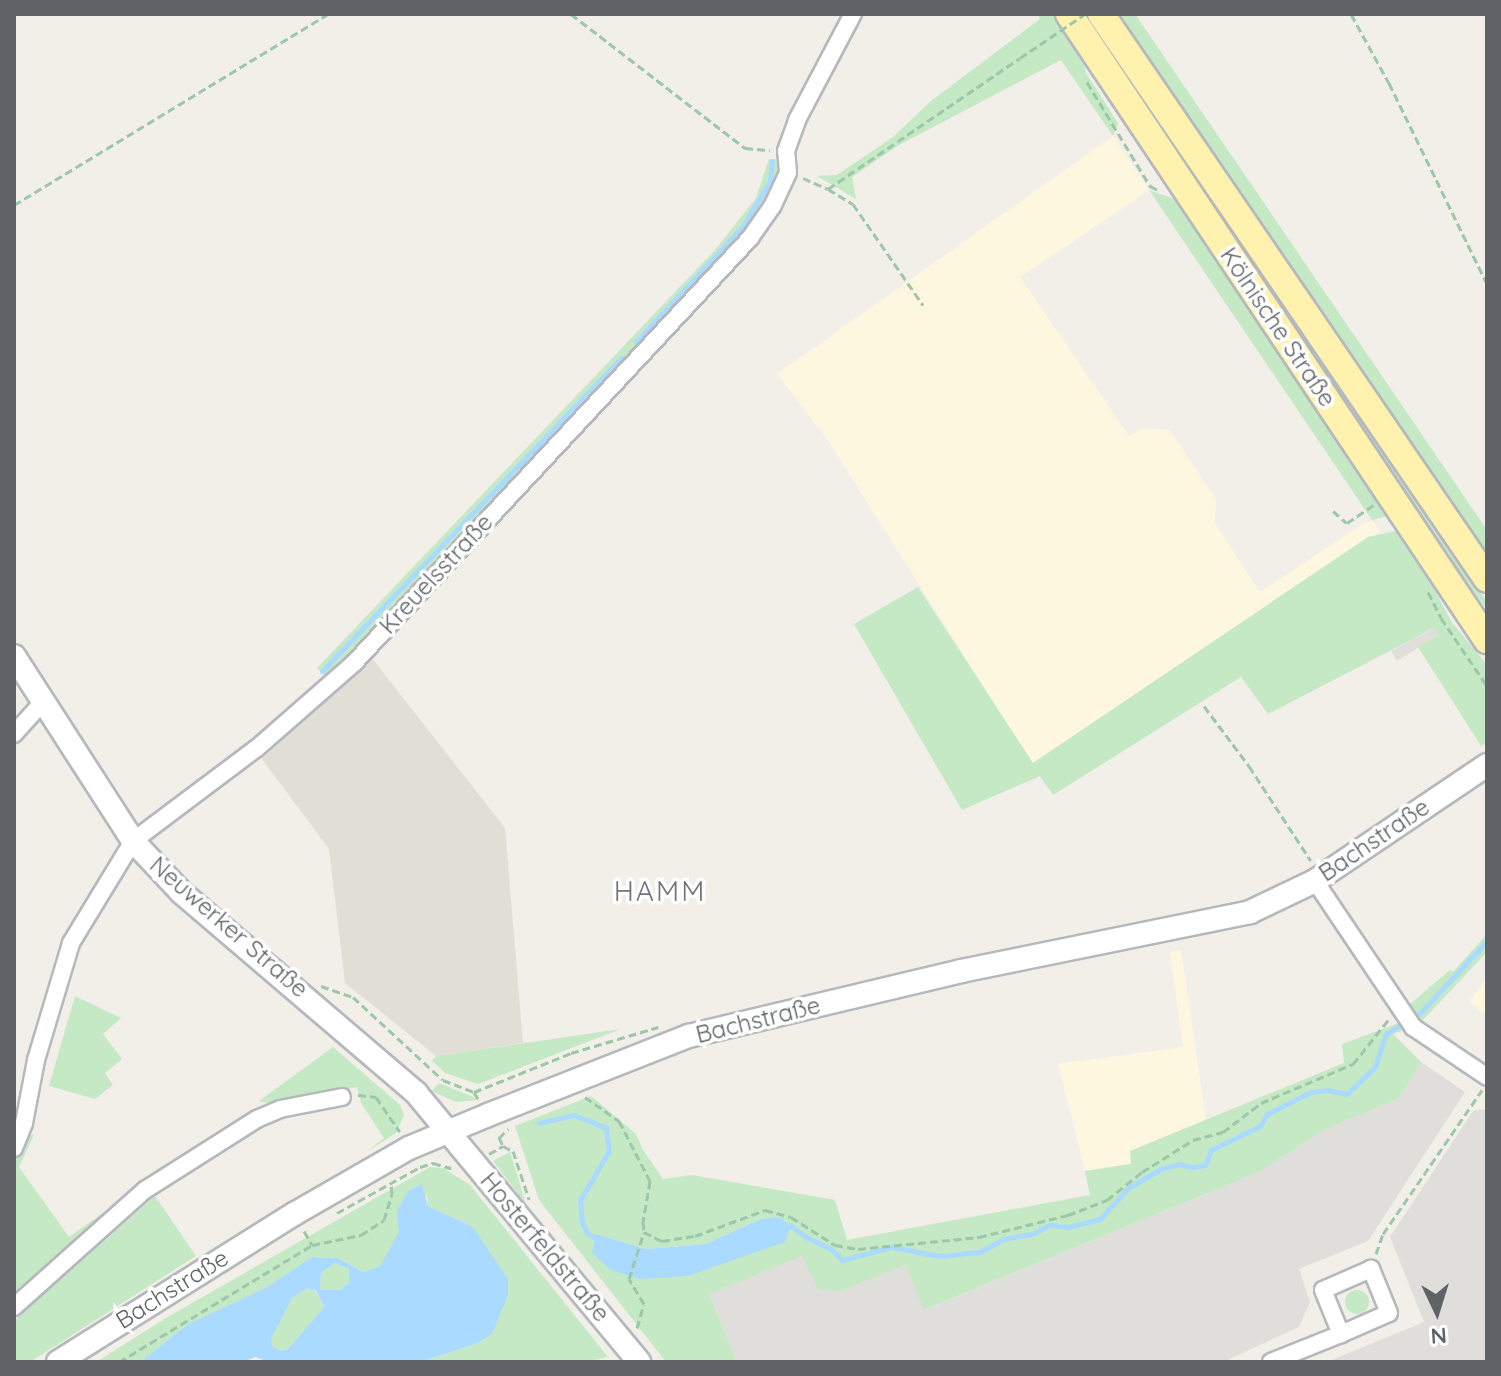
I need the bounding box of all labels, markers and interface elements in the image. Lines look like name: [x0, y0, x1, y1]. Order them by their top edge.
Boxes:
street label: Kölnische Straße: [1214, 242, 1342, 412]
street label: Kreuelsstraße: [373, 508, 499, 640]
street label: Bachstraße: [1313, 792, 1435, 888]
street label: Neuwerker Straße: [144, 850, 314, 1004]
district label: HAMM: [614, 874, 706, 908]
street label: Bachstraße: [693, 991, 823, 1049]
street label: Hosterfeldstraße: [474, 1167, 616, 1327]
street label: Bachstraße: [110, 1243, 234, 1335]
north arrow: [1397, 1272, 1477, 1352]
text: N: [1430, 1321, 1448, 1350]

